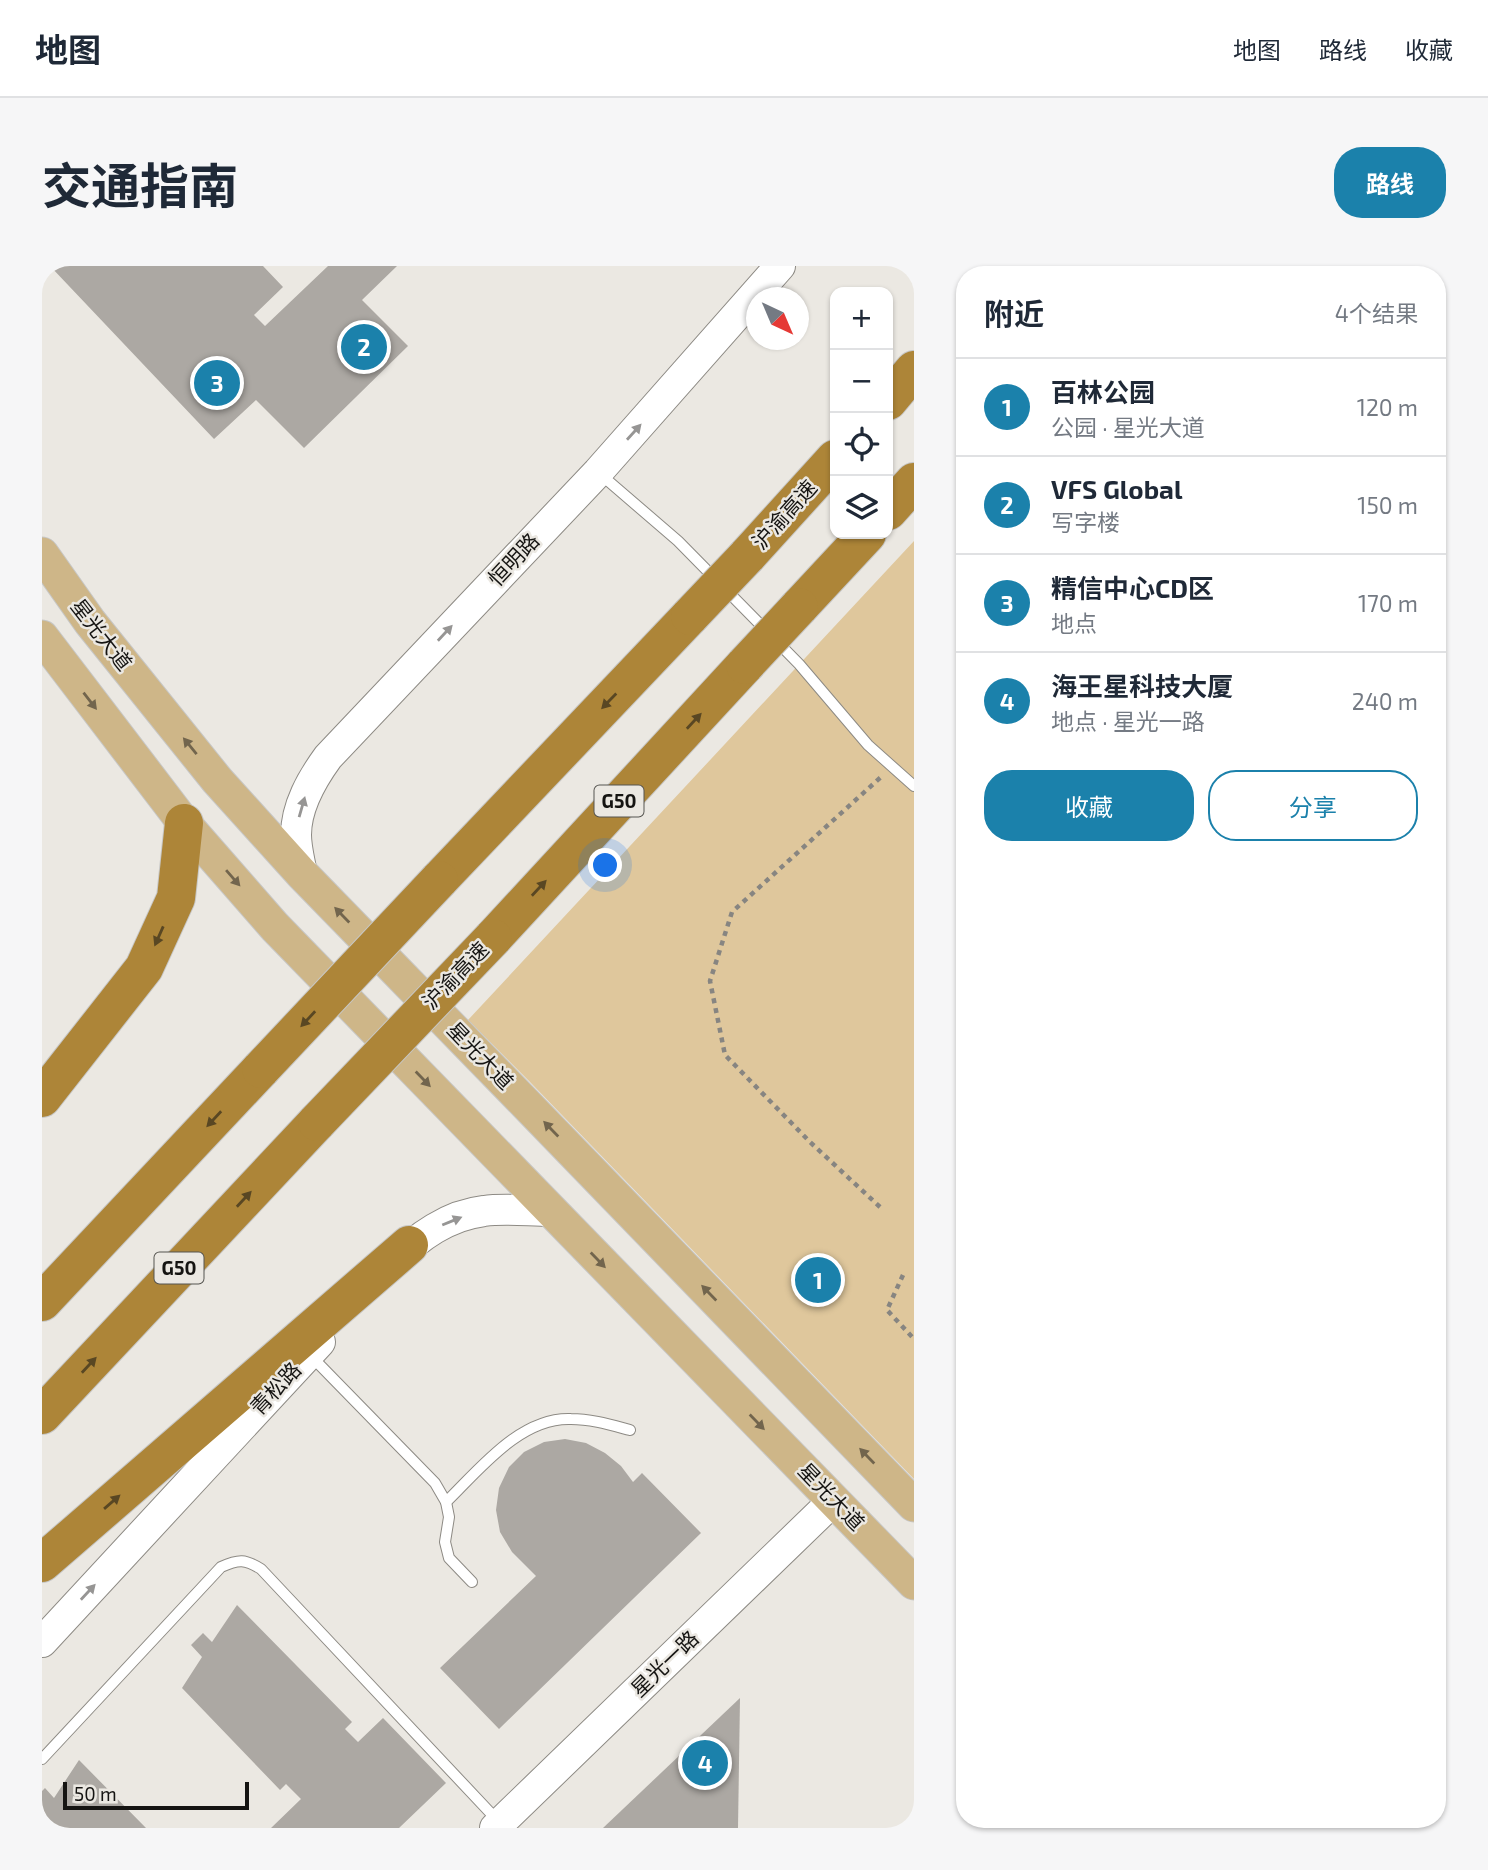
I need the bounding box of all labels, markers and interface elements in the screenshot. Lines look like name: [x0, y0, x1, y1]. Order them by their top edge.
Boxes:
text: 地图: [35, 29, 101, 69]
text: 地图: [1233, 35, 1281, 64]
text: 路线: [1319, 35, 1367, 64]
text: 收藏: [1405, 35, 1453, 64]
button: 路线: [1334, 147, 1446, 218]
text: 交通指南: [42, 155, 238, 214]
north arrow: [746, 287, 809, 350]
map controls: [830, 287, 893, 539]
button: +: [830, 287, 893, 350]
text: 附近: [984, 295, 1044, 331]
text: 4个结果: [1335, 299, 1418, 327]
pin: 2: [341, 321, 387, 373]
button: −: [830, 350, 893, 413]
pin: 3: [194, 357, 240, 409]
text: 百林公园: [1051, 376, 1155, 407]
text: 1: [1002, 393, 1012, 421]
text: 120 m: [1357, 393, 1418, 421]
button: locate: [830, 413, 893, 476]
text: 公园 · 星光大道: [1051, 413, 1205, 441]
one-way arrow: [626, 423, 642, 441]
text: VFS Global: [1051, 473, 1182, 504]
street label: 沪渝高速: [746, 474, 821, 554]
button: layers: [830, 476, 893, 539]
text: 2: [1000, 491, 1014, 519]
text: 150 m: [1357, 491, 1418, 519]
text: 写字楼: [1051, 508, 1120, 536]
street label: 恒明路: [482, 527, 544, 591]
text: 精信中心CD区: [1051, 572, 1214, 603]
text: 3: [1000, 589, 1014, 617]
text: 170 m: [1358, 589, 1418, 617]
street label: 星光大道: [66, 593, 138, 675]
text: 地点: [1051, 609, 1097, 637]
one-way arrow: [436, 625, 452, 642]
text: 海王星科技大厦: [1051, 670, 1233, 701]
text: 4: [1000, 687, 1014, 715]
text: 240 m: [1352, 687, 1418, 715]
one-way arrow: [83, 691, 98, 709]
one-way arrow: [602, 692, 618, 709]
text: 地点 · 星光一路: [1051, 707, 1205, 735]
one-way arrow: [685, 713, 701, 730]
one-way arrow: [182, 737, 197, 755]
button: 收藏: [984, 770, 1194, 841]
button: 分享: [1208, 770, 1418, 841]
road number: G50: [594, 786, 644, 816]
one-way arrow: [297, 796, 308, 818]
your location: [588, 848, 622, 882]
one-way arrow: [225, 869, 241, 887]
one-way arrow: [531, 879, 547, 897]
one-way arrow: [334, 907, 350, 924]
one-way arrow: [153, 926, 165, 946]
street label: 沪渝高速: [417, 936, 493, 1014]
one-way arrow: [300, 1010, 316, 1028]
street label: 星光大道: [443, 1016, 519, 1094]
one-way arrow: [414, 1070, 431, 1087]
one-way arrow: [206, 1110, 222, 1127]
one-way arrow: [543, 1121, 559, 1138]
one-way arrow: [236, 1191, 252, 1208]
one-way arrow: [441, 1216, 462, 1227]
one-way arrow: [590, 1251, 607, 1268]
road number: G50: [155, 1252, 204, 1284]
pin: 1: [795, 1254, 841, 1306]
one-way arrow: [700, 1284, 717, 1301]
street label: 青松路: [244, 1356, 306, 1420]
one-way arrow: [80, 1357, 96, 1374]
one-way arrow: [749, 1413, 765, 1430]
one-way arrow: [859, 1448, 875, 1465]
street label: 星光大道: [794, 1457, 870, 1535]
one-way arrow: [103, 1494, 121, 1510]
one-way arrow: [80, 1584, 96, 1601]
street label: 星光一路: [625, 1625, 703, 1701]
pin: 4: [682, 1737, 728, 1789]
scale bar: [63, 1779, 248, 1811]
text: 50 m: [74, 1782, 117, 1805]

